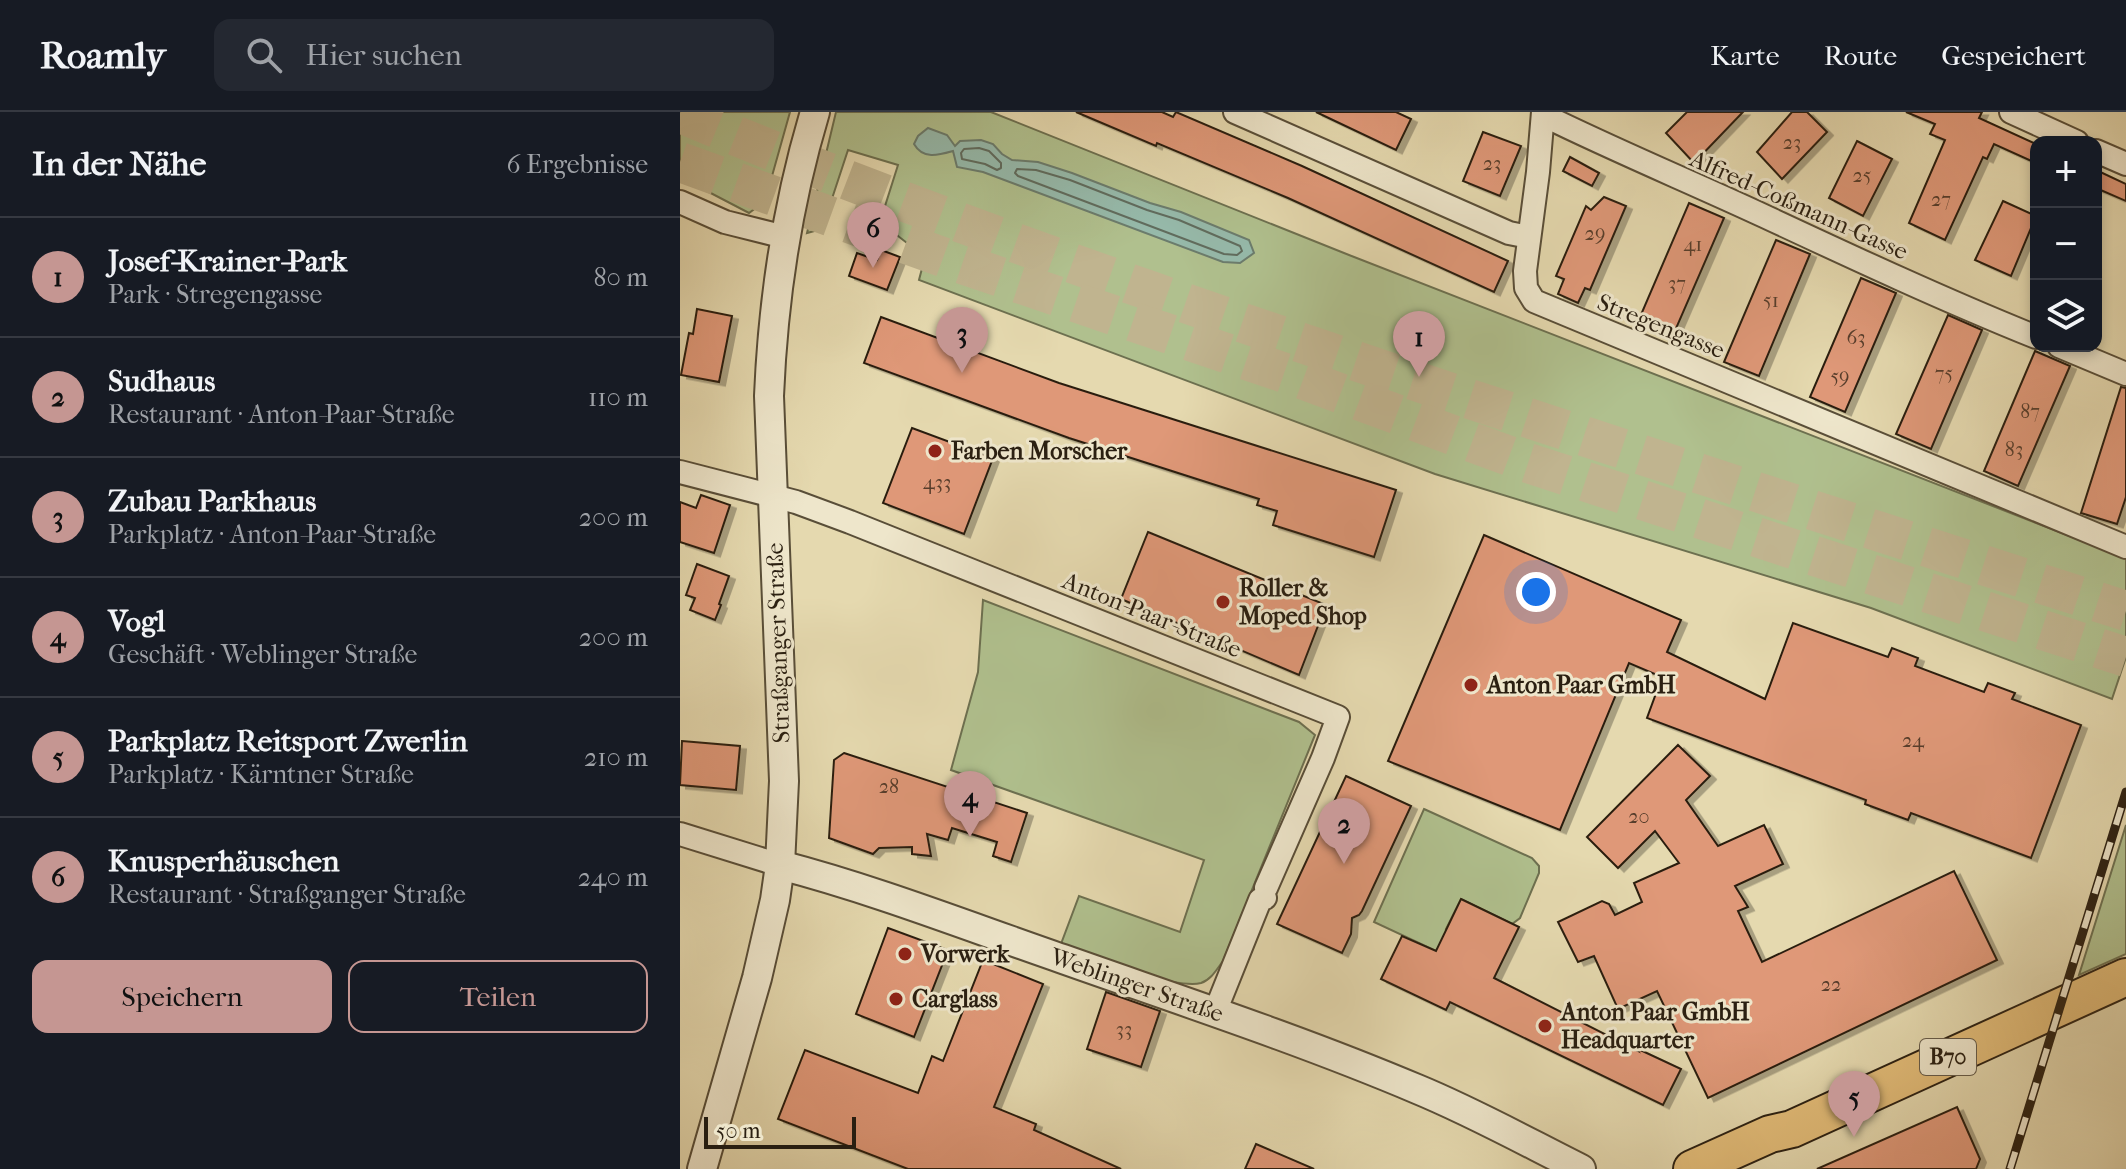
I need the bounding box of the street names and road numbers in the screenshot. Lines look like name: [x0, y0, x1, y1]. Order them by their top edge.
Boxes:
street label: Alfred-Coßmann-Gasse: [1685, 144, 1912, 266]
street label: Stregengasse: [1593, 288, 1729, 364]
street label: Straßganger Straße: [761, 542, 795, 744]
street label: Anton-Paar-Straße: [1058, 566, 1246, 664]
street label: Weblinger Straße: [1046, 942, 1227, 1028]
road number: B70: [1920, 1039, 1976, 1075]

